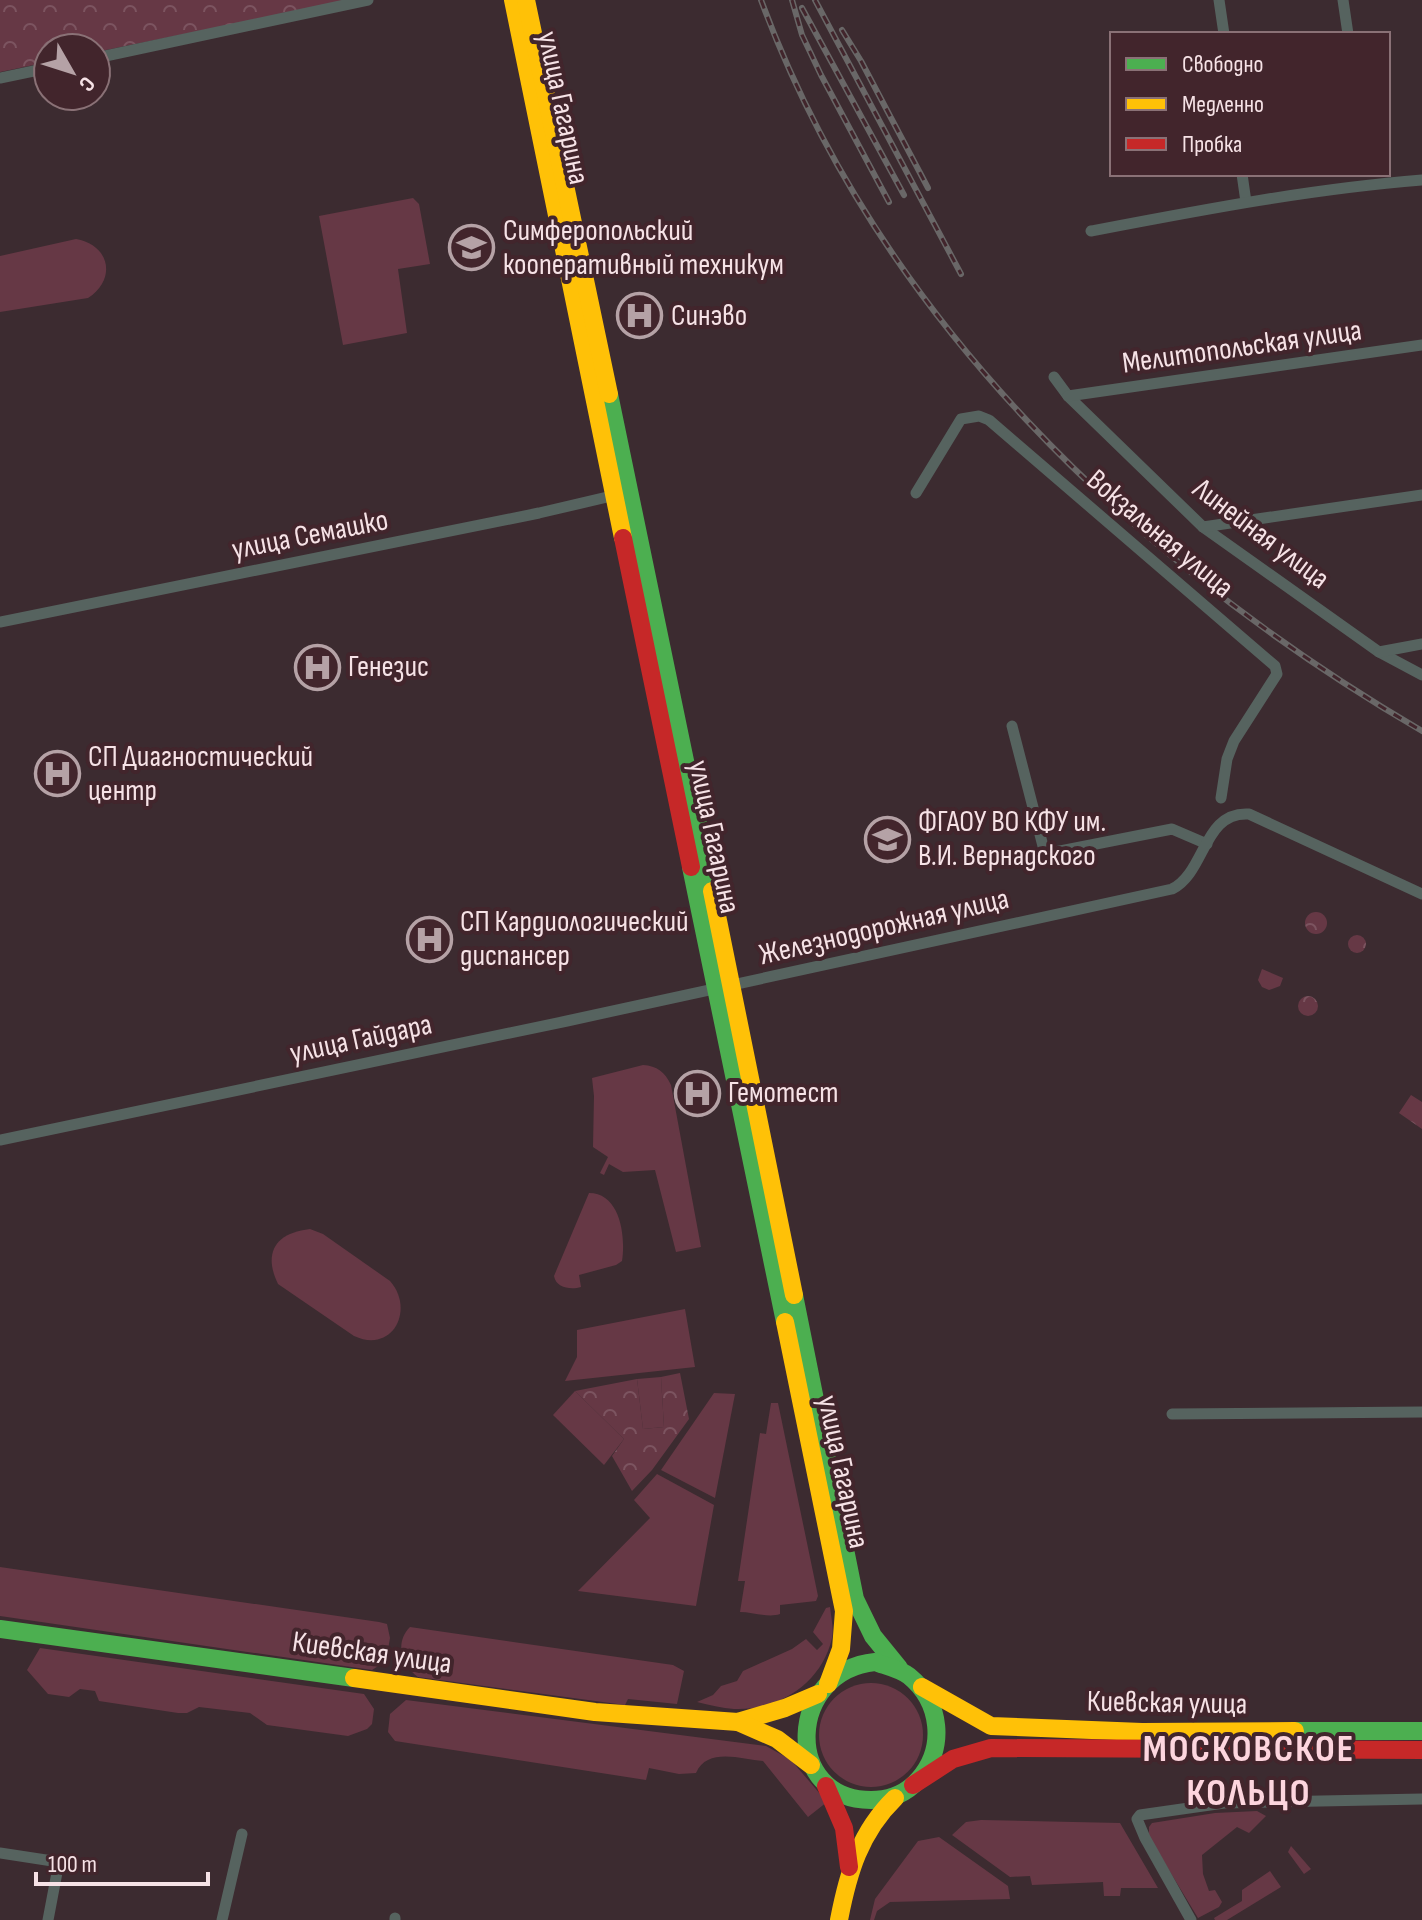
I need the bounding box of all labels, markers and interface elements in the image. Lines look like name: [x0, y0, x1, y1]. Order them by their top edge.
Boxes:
street label: улица Гагарина: [529, 28, 597, 188]
north arrow: [32, 32, 112, 112]
legend: [1110, 32, 1390, 176]
text: Свободно: [1182, 50, 1263, 79]
text: С: [72, 71, 100, 97]
text: Медленно: [1182, 90, 1264, 119]
text: Пробка: [1182, 130, 1242, 159]
place label: Симферопольский кооперативный техникум: [503, 213, 784, 283]
school or university icon: Симферопольский кооперативный техникум: [448, 224, 496, 272]
hospital icon: Синэво: [616, 292, 664, 340]
place label: Синэво: [671, 298, 747, 334]
street label: Мелитопольская улица: [1120, 312, 1364, 382]
street label: Вокзальная улица: [1079, 462, 1241, 606]
street label: Линейная улица: [1185, 470, 1336, 597]
street label: улица Семашко: [229, 502, 391, 568]
hospital icon: Генезис: [293, 643, 341, 691]
place label: Генезис: [348, 649, 429, 685]
place label: СП Диагностический центр: [88, 739, 313, 809]
hospital icon: СП Диагностический центр: [33, 750, 81, 798]
street label: улица Гагарина: [680, 757, 748, 917]
place label: ФГАОУ ВО КФУ им. В.И. Вернадского: [918, 804, 1106, 874]
school or university icon: ФГАОУ ВО КФУ им. В.И. Вернадского: [863, 815, 911, 863]
street label: Железнодорожная улица: [756, 881, 1012, 973]
place label: СП Кардиологический диспансер: [460, 904, 689, 974]
hospital icon: СП Кардиологический диспансер: [405, 915, 453, 963]
street label: улица Гайдара: [287, 1006, 435, 1072]
hospital icon: Гемотест: [673, 1069, 721, 1117]
place label: Гемотест: [728, 1075, 838, 1111]
street label: улица Гагарина: [809, 1392, 877, 1552]
street label: Киевская улица: [290, 1624, 454, 1682]
street label: Киевская улица: [1087, 1684, 1247, 1722]
district label: МОСКОВСКОЕ КОЛЬЦО: [1143, 1727, 1355, 1816]
scale bar: [36, 1836, 208, 1886]
text: 100 m: [48, 1850, 97, 1879]

